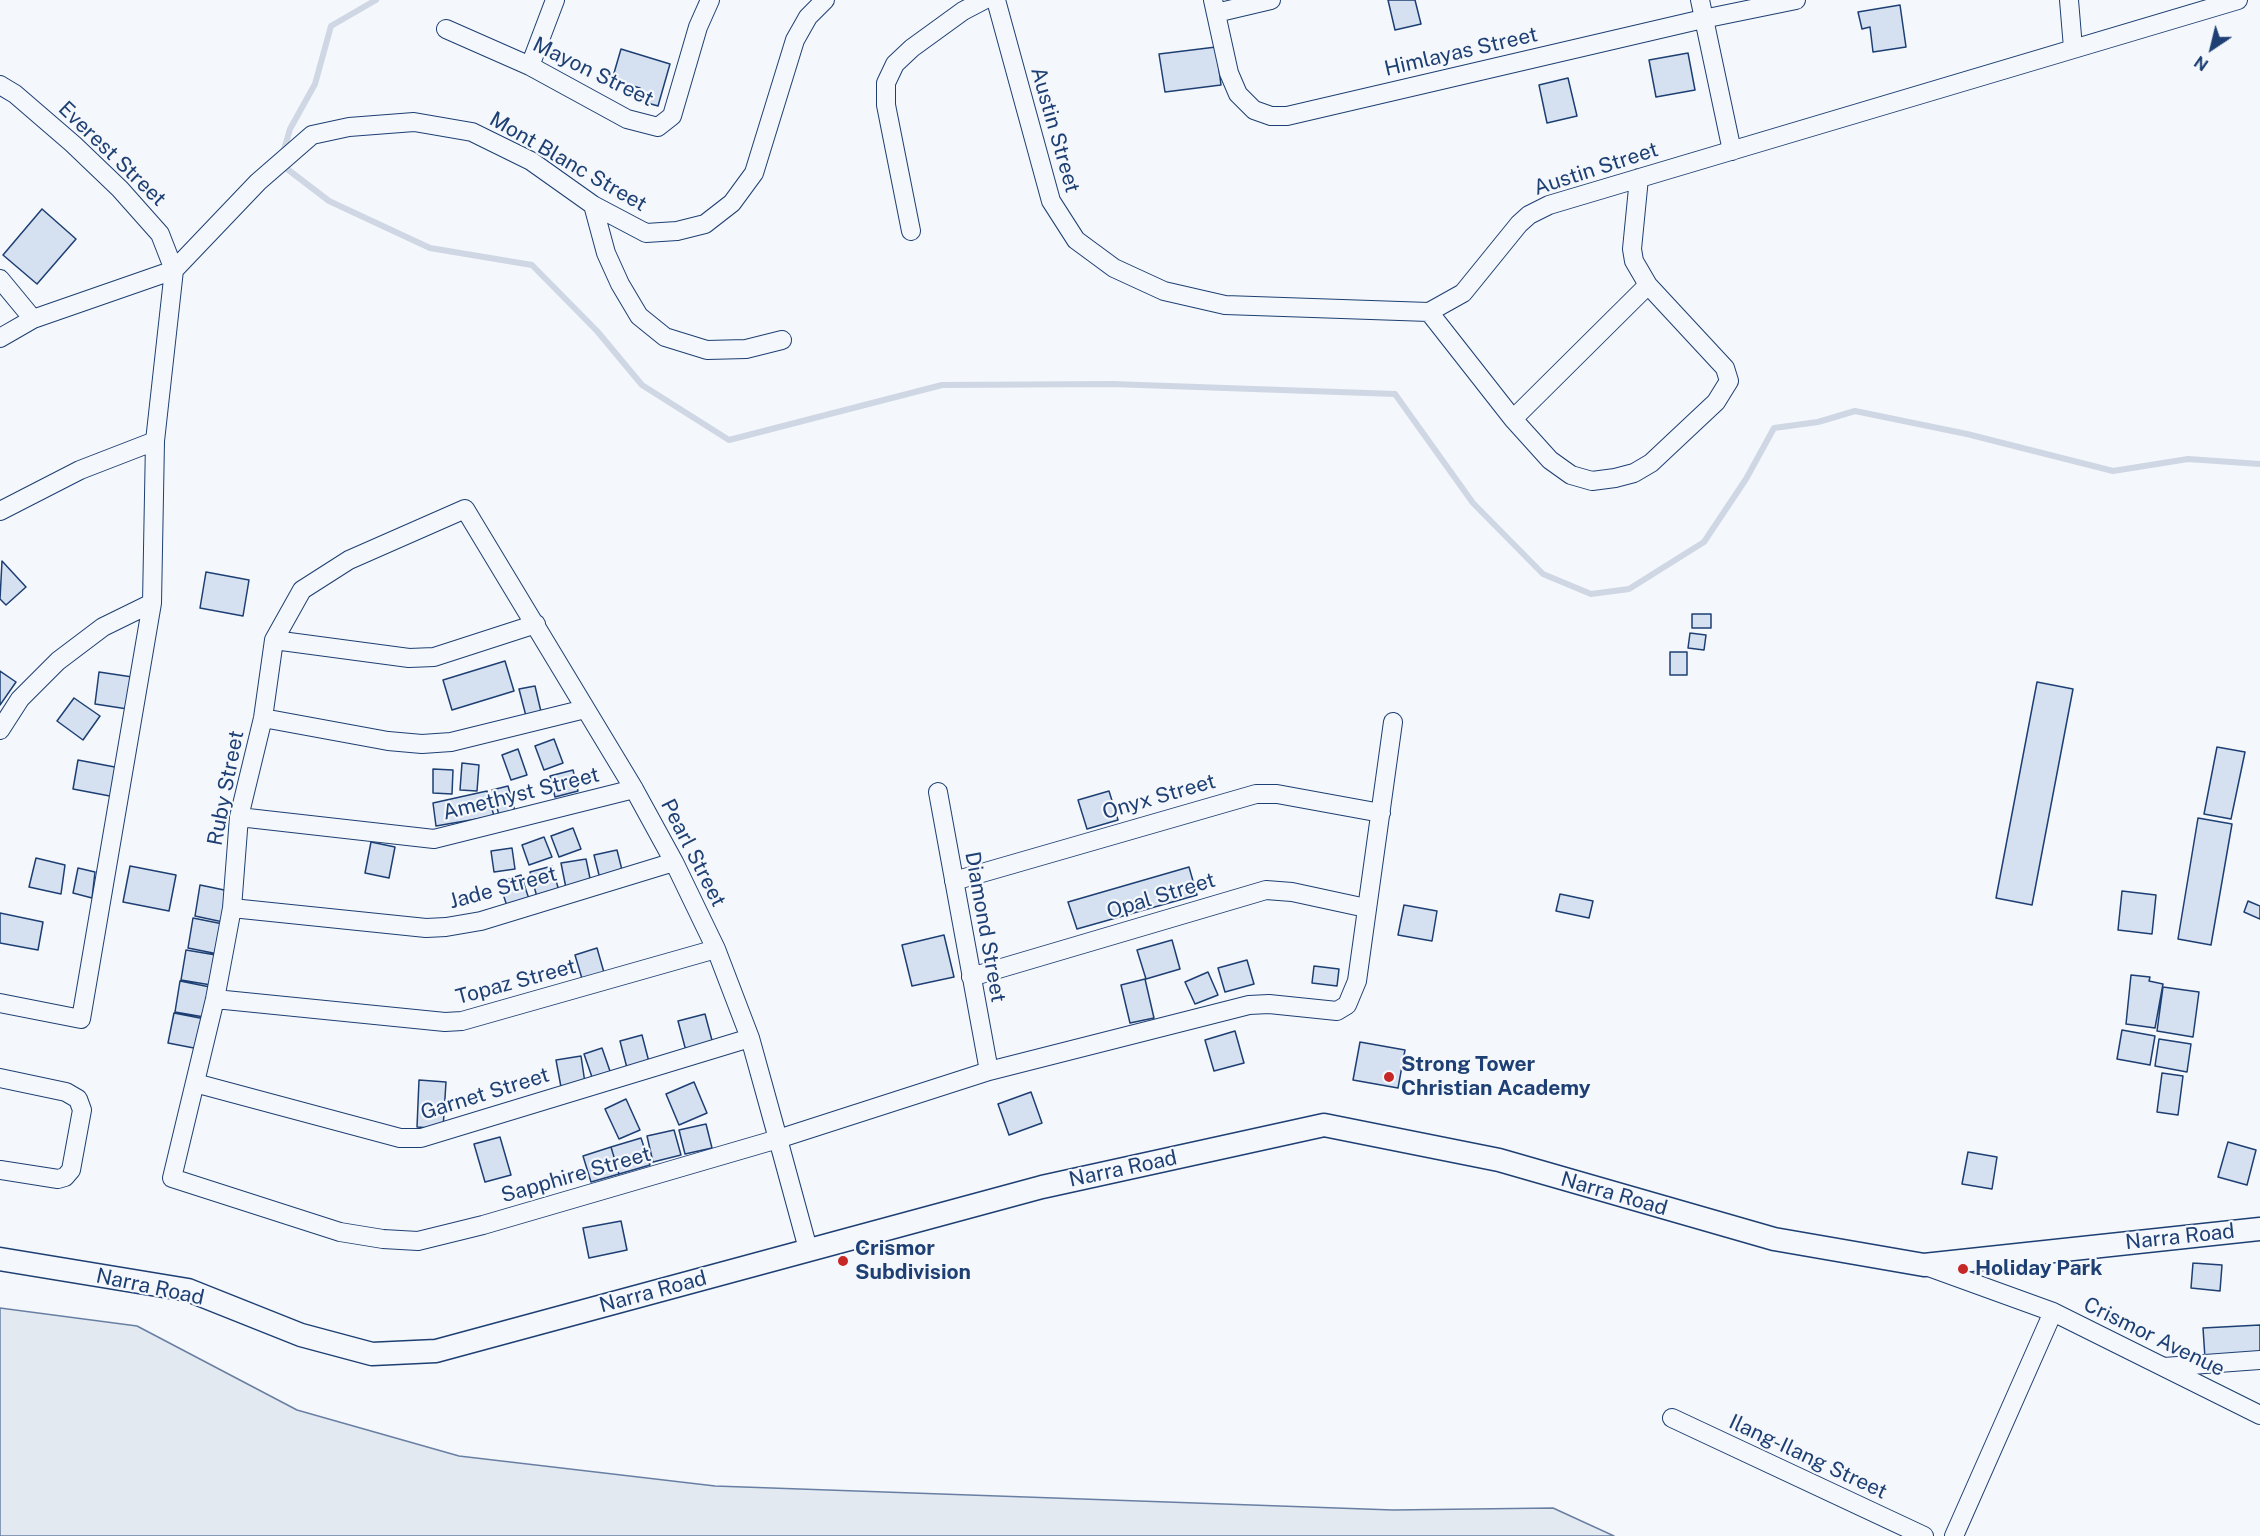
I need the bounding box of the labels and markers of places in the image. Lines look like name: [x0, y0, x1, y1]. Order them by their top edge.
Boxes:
place label: Strong Tower Christian Academy: [1401, 1052, 1591, 1102]
marker: Strong Tower Christian Academy: [1382, 1070, 1396, 1084]
place label: Crismor Subdivision: [855, 1236, 971, 1286]
marker: Crismor Subdivision: [836, 1254, 850, 1268]
place label: Holiday Park: [1975, 1256, 2102, 1282]
marker: Holiday Park: [1956, 1262, 1970, 1276]

